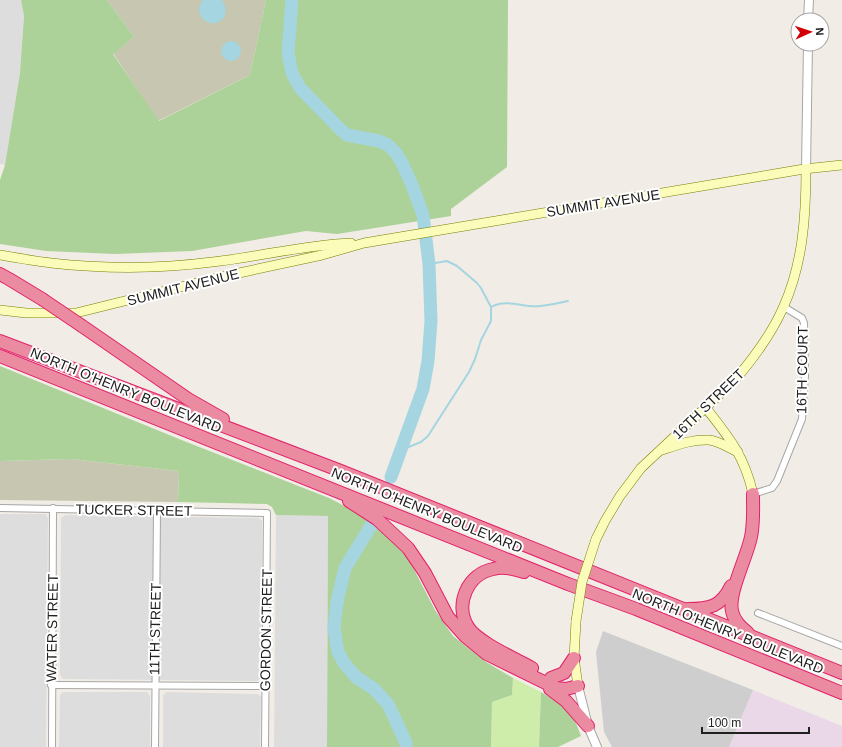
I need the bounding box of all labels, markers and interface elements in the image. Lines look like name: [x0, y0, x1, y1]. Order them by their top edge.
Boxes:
north arrow: [790, 12, 830, 52]
text: N: [814, 27, 826, 36]
street label: SUMMIT AVENUE: [545, 186, 661, 220]
street label: SUMMIT AVENUE: [125, 265, 241, 309]
street label: 16TH COURT: [793, 326, 811, 414]
street label: NORTH O'HENRY BOULEVARD: [28, 344, 224, 436]
street label: 16TH STREET: [669, 366, 747, 442]
street label: NORTH O'HENRY BOULEVARD: [329, 464, 525, 556]
street label: TUCKER STREET: [76, 501, 193, 519]
street label: GORDON STREET: [257, 568, 275, 691]
street label: WATER STREET: [43, 573, 61, 682]
street label: 11TH STREET: [146, 582, 164, 675]
street label: NORTH O'HENRY BOULEVARD: [630, 585, 826, 677]
scale bar: [702, 709, 809, 735]
text: 100 m: [708, 716, 741, 730]

